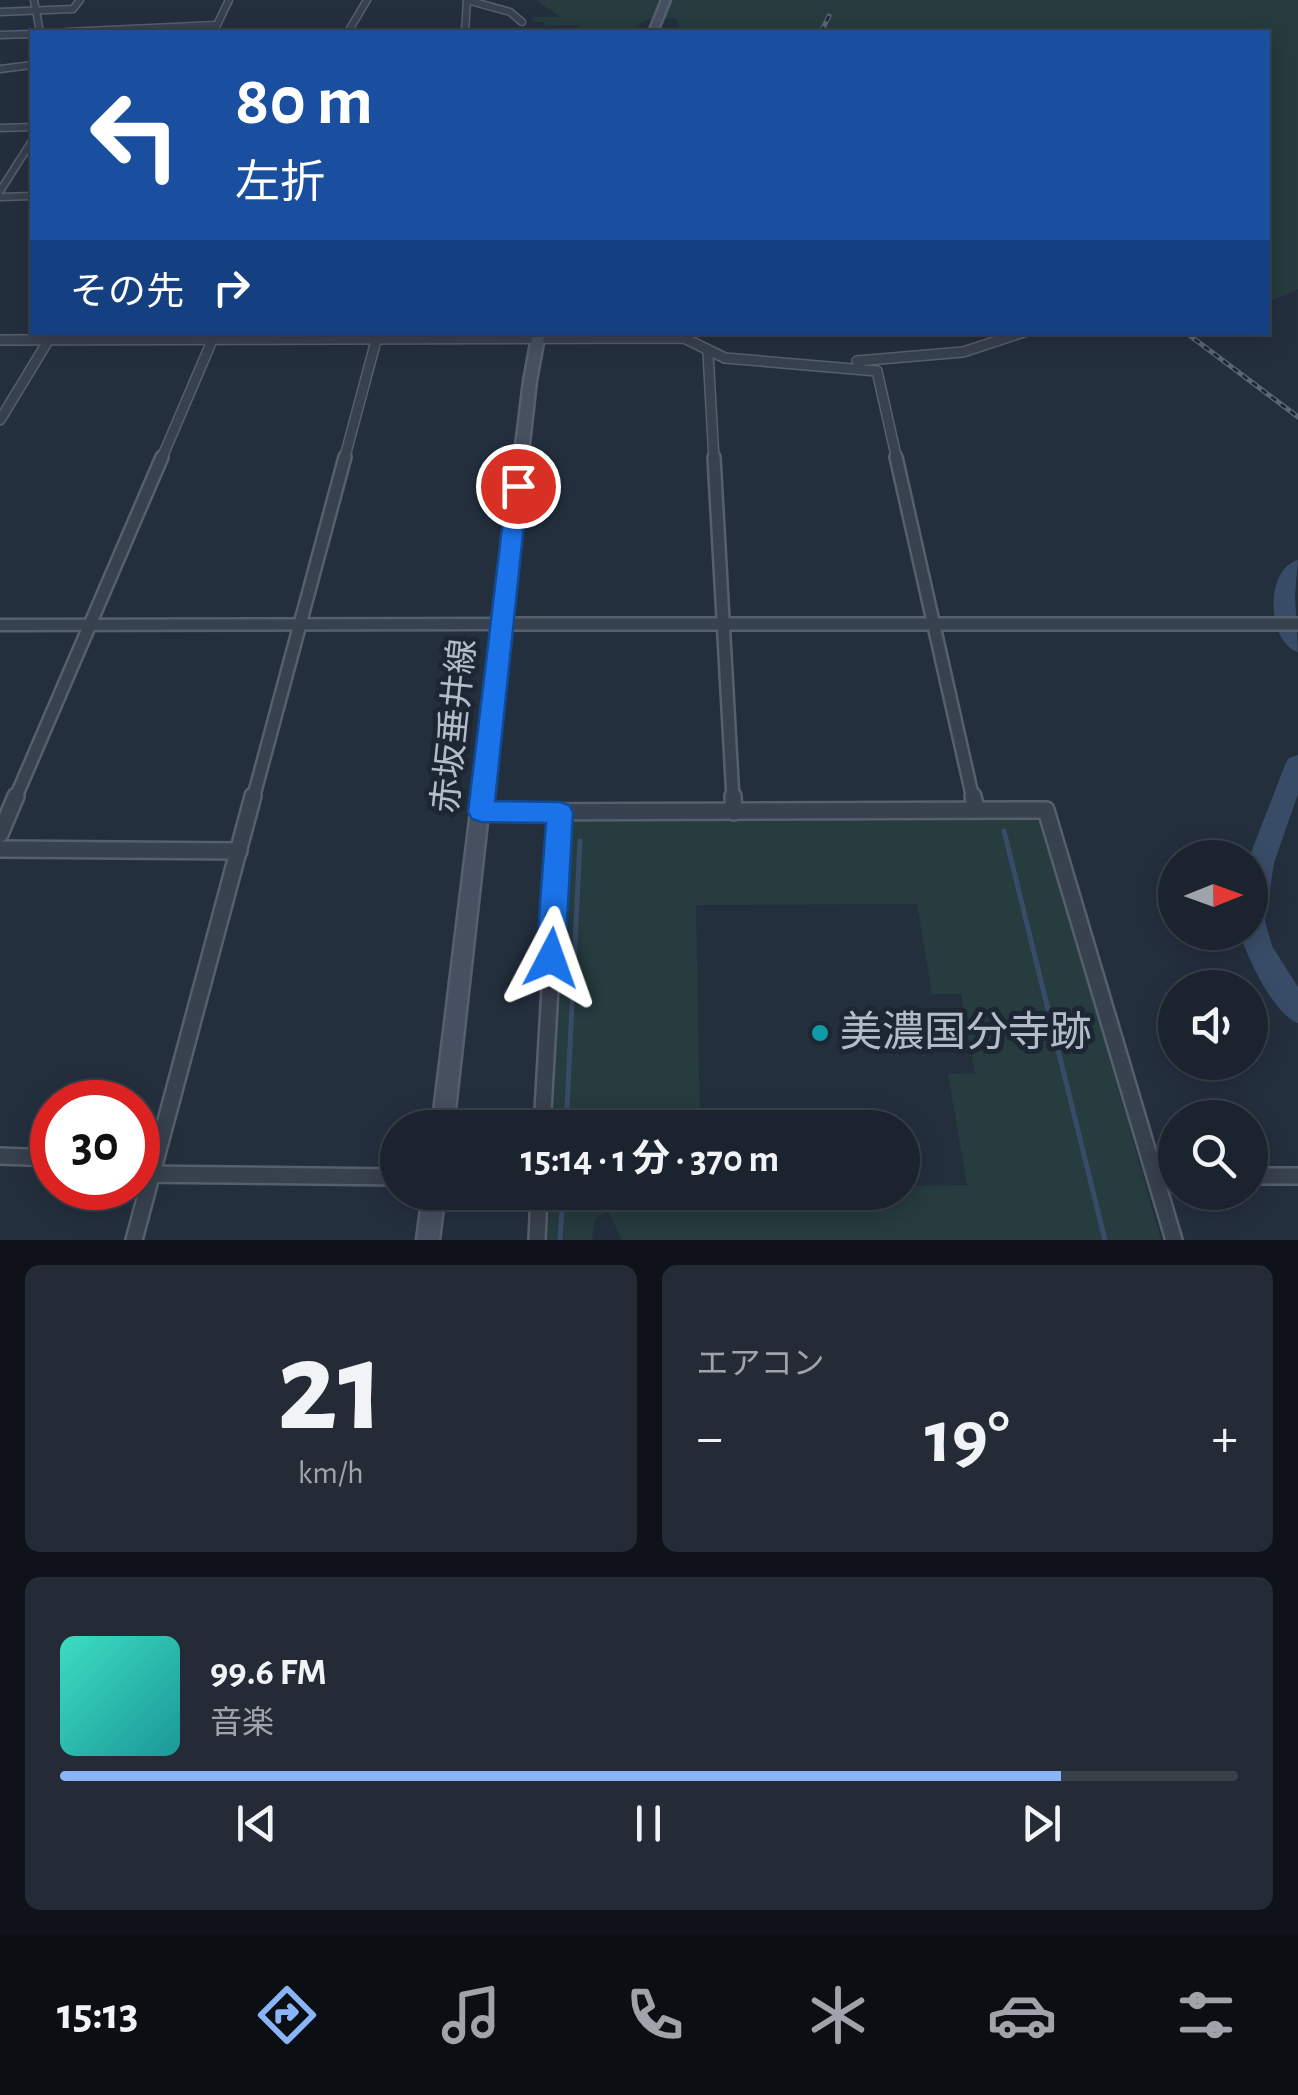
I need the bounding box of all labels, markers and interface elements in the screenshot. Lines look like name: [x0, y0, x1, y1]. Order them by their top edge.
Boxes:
text: 80 m: [235, 67, 373, 137]
icon: left: [70, 70, 200, 200]
text: 左折: [235, 161, 325, 206]
icon: right: [204, 260, 259, 315]
text: その先: [70, 274, 184, 312]
pin: [476, 444, 561, 529]
icon: arrive: [491, 459, 546, 514]
street label: 赤坂垂井線: [426, 637, 482, 815]
north arrow: [1158, 840, 1268, 950]
map controls: [1158, 840, 1268, 1210]
position arrow: [499, 906, 603, 1010]
button: sound: [1158, 970, 1268, 1080]
place label: 美濃国分寺跡: [840, 1010, 1092, 1054]
marker: 美濃国分寺跡: [809, 1022, 831, 1044]
speed limit sign: 30: [30, 1080, 160, 1210]
button: search: [1158, 1100, 1268, 1210]
text: 15:14 · 1 分 · 370 m: [521, 1141, 779, 1179]
text: 21: [277, 1324, 385, 1454]
text: エアコン: [697, 1348, 825, 1380]
text: 19°: [925, 1401, 1010, 1476]
text: −: [697, 1411, 723, 1466]
text: +: [1212, 1411, 1238, 1466]
text: km/h: [298, 1457, 364, 1489]
text: 99.6 FM: [210, 1654, 327, 1692]
text: 音楽: [210, 1707, 274, 1739]
icon: previous: [229, 1796, 284, 1851]
icon: pause: [621, 1796, 676, 1851]
icon: next: [1014, 1796, 1069, 1851]
icon: directions: [252, 1980, 322, 2050]
icon: music: [436, 1980, 506, 2050]
icon: phone: [620, 1980, 690, 2050]
icon: climate: [803, 1980, 873, 2050]
icon: car: [987, 1980, 1057, 2050]
icon: filters: [1171, 1980, 1241, 2050]
text: 15:13: [57, 1992, 138, 2037]

